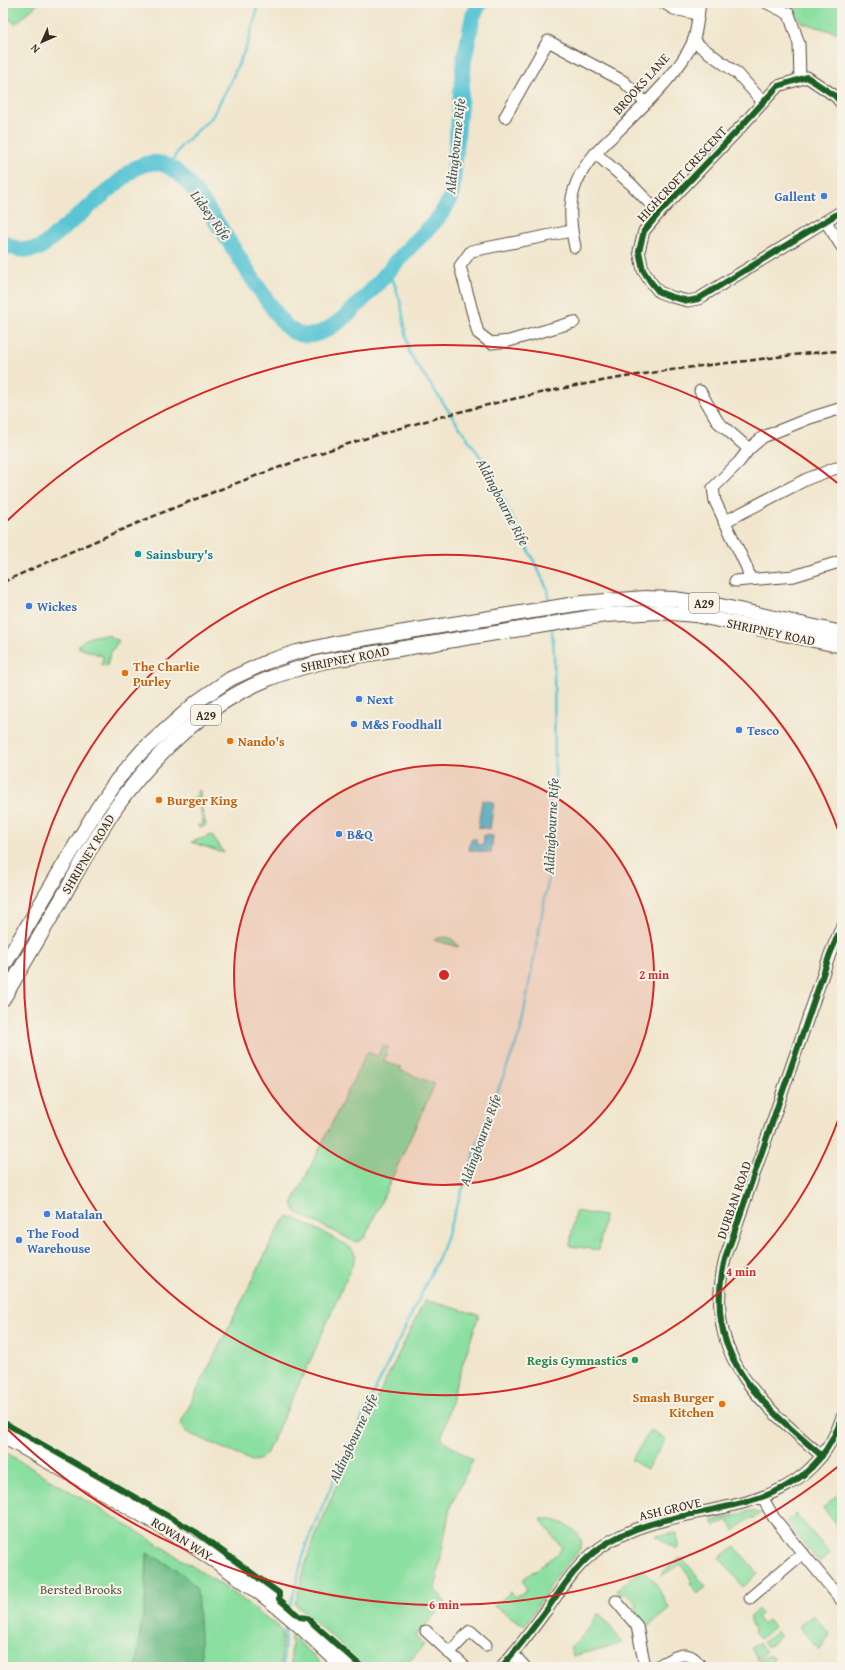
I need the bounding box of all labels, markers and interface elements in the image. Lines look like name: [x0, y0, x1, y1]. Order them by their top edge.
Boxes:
north arrow: [22, 22, 62, 62]
text: N: [26, 40, 43, 57]
street label: BROOKS LANE: [608, 49, 674, 119]
water label: Aldingbourne Rife: [440, 97, 470, 196]
street label: HIGHCROFT CRESCENT: [633, 121, 732, 226]
water label: Lidsey Rife: [185, 185, 236, 244]
place label: Gallent: [774, 187, 816, 206]
marker: Gallent: [819, 191, 829, 201]
water label: Aldingbourne Rife: [471, 454, 535, 550]
place label: Sainsbury's: [146, 545, 214, 564]
marker: Sainsbury's: [133, 549, 143, 559]
road number: A29: [689, 593, 719, 613]
place label: Wickes: [37, 597, 77, 616]
marker: Wickes: [24, 601, 34, 611]
street label: SHRIPNEY ROAD: [725, 613, 817, 651]
street label: SHRIPNEY ROAD: [299, 641, 391, 677]
place label: The Charlie Purley: [133, 657, 200, 691]
marker: The Charlie Purley: [120, 668, 130, 678]
place label: Next: [367, 690, 394, 709]
marker: Next: [354, 694, 364, 704]
road number: A29: [191, 705, 221, 725]
place label: M&S Foodhall: [362, 715, 442, 734]
marker: M&S Foodhall: [349, 719, 359, 729]
place label: Tesco: [747, 721, 779, 740]
marker: Tesco: [734, 725, 744, 735]
place label: Nando's: [238, 732, 285, 751]
marker: Nando's: [225, 736, 235, 746]
water label: Aldingbourne Rife: [538, 777, 564, 876]
place label: Burger King: [167, 791, 237, 810]
marker: Burger King: [154, 795, 164, 805]
street label: SHRIPNEY ROAD: [57, 810, 119, 897]
place label: B&Q: [347, 825, 374, 844]
marker: B&Q: [334, 829, 344, 839]
text: 2 min: [639, 966, 669, 983]
centre of rings: [437, 968, 451, 982]
water label: Aldingbourne Rife: [454, 1091, 506, 1190]
street label: DURBAN ROAD: [712, 1158, 756, 1242]
place label: Matalan: [55, 1205, 103, 1224]
marker: Matalan: [42, 1209, 52, 1219]
place label: The Food Warehouse: [27, 1224, 90, 1258]
marker: The Food Warehouse: [14, 1235, 24, 1245]
text: 4 min: [726, 1263, 756, 1280]
place label: Regis Gymnastics: [527, 1351, 627, 1370]
marker: Regis Gymnastics: [630, 1355, 640, 1365]
place label: Smash Burger Kitchen: [633, 1388, 714, 1422]
water label: Aldingbourne Rife: [323, 1390, 383, 1487]
marker: Smash Burger Kitchen: [717, 1399, 727, 1409]
street label: ASH GROVE: [637, 1493, 703, 1525]
street label: ROWAN WAY: [148, 1513, 217, 1566]
park label: Bersted Brooks: [40, 1580, 122, 1599]
text: 6 min: [429, 1596, 459, 1613]

